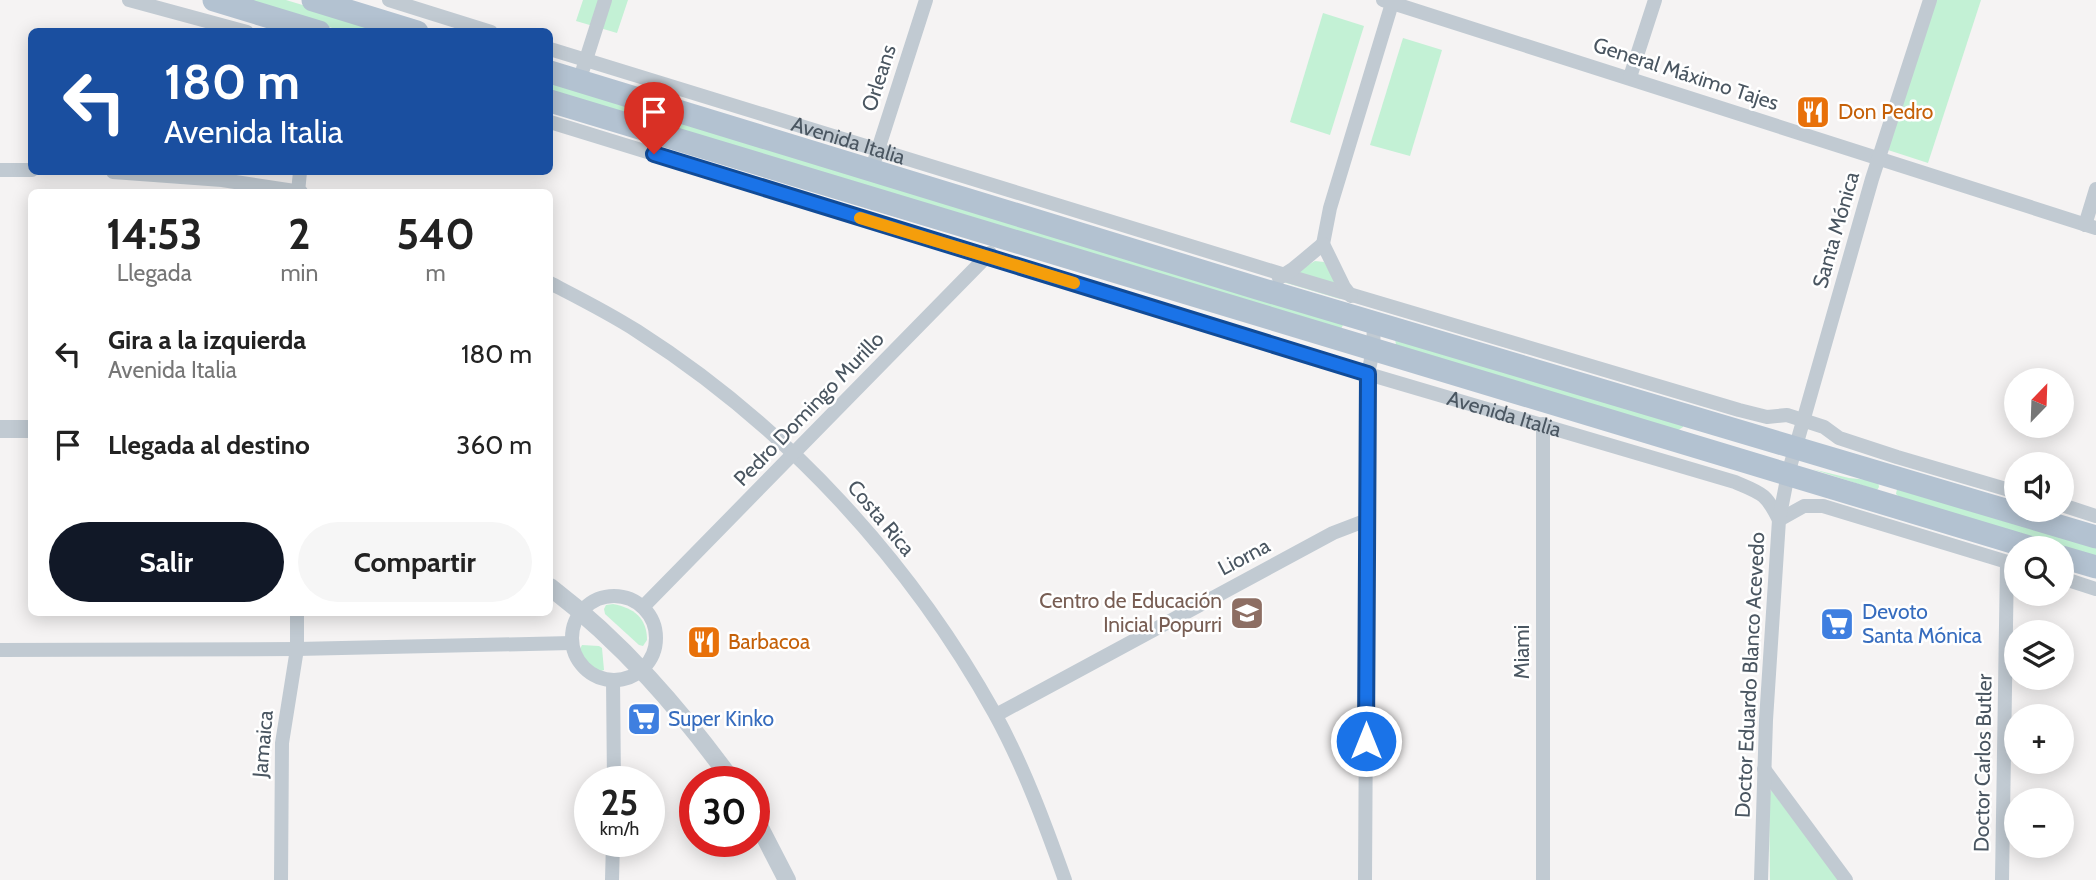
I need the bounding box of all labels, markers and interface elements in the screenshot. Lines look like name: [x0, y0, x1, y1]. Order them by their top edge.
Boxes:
street label: General Máximo Tajes: [1590, 32, 1782, 116]
street label: Orleans: [856, 41, 901, 114]
text: 180 m: [164, 52, 300, 111]
icon: left: [49, 56, 140, 147]
pin: [624, 82, 684, 154]
icon: arrive: [635, 93, 673, 131]
restaurant icon: Don Pedro: [1794, 93, 1832, 131]
place label: Don Pedro: [1838, 99, 1933, 124]
street label: Avenida Italia: [788, 111, 908, 169]
text: Avenida Italia: [164, 112, 343, 151]
street label: Santa Mónica: [1807, 169, 1864, 291]
text: 14:53: [106, 208, 202, 260]
text: 2: [288, 208, 311, 260]
text: 540: [397, 208, 475, 260]
text: Llegada: [117, 259, 192, 287]
text: min: [280, 259, 318, 287]
text: m: [426, 259, 446, 287]
text: Gira a la izquierda: [108, 324, 306, 356]
street label: Pedro Domingo Murillo: [728, 326, 889, 491]
icon: left: [49, 335, 87, 373]
text: 180 m: [461, 338, 532, 370]
text: Avenida Italia: [108, 356, 237, 384]
north arrow: [2004, 368, 2074, 438]
map controls: [2004, 368, 2074, 858]
street label: Avenida Italia: [1444, 385, 1564, 442]
icon: arrive: [49, 426, 87, 464]
text: Llegada al destino: [108, 429, 310, 461]
text: 360 m: [456, 429, 532, 461]
button: sound: [2004, 452, 2074, 522]
street label: Costa Rica: [842, 475, 920, 561]
button: Salir: [49, 522, 284, 602]
button: Compartir: [298, 522, 532, 602]
street label: Doctor Eduardo Blanco Acevedo: [1730, 531, 1769, 819]
street label: Liorna: [1214, 533, 1274, 581]
button: search: [2004, 536, 2074, 606]
place label: Centro de Educación Inicial Popurri: [1039, 588, 1222, 637]
school or university icon: Centro de Educación Inicial Popurri: [1228, 594, 1266, 632]
place label: Devoto Santa Mónica: [1862, 599, 1982, 648]
supermarket icon: Devoto Santa Mónica: [1818, 605, 1856, 643]
button: layers: [2004, 620, 2074, 690]
restaurant icon: Barbacoa: [685, 623, 723, 661]
street label: Miami: [1509, 625, 1534, 679]
place label: Barbacoa: [728, 629, 810, 654]
street label: Doctor Carlos Butler: [1968, 673, 1997, 852]
supermarket icon: Super Kinko: [625, 700, 663, 738]
position arrow: [1329, 704, 1403, 778]
button: +: [2004, 704, 2074, 774]
place label: Super Kinko: [668, 706, 774, 731]
street label: Jamaica: [247, 709, 278, 780]
speed limit sign: 30: [679, 766, 770, 857]
text: 25: [601, 781, 638, 824]
button: −: [2004, 788, 2074, 858]
text: km/h: [600, 818, 639, 840]

